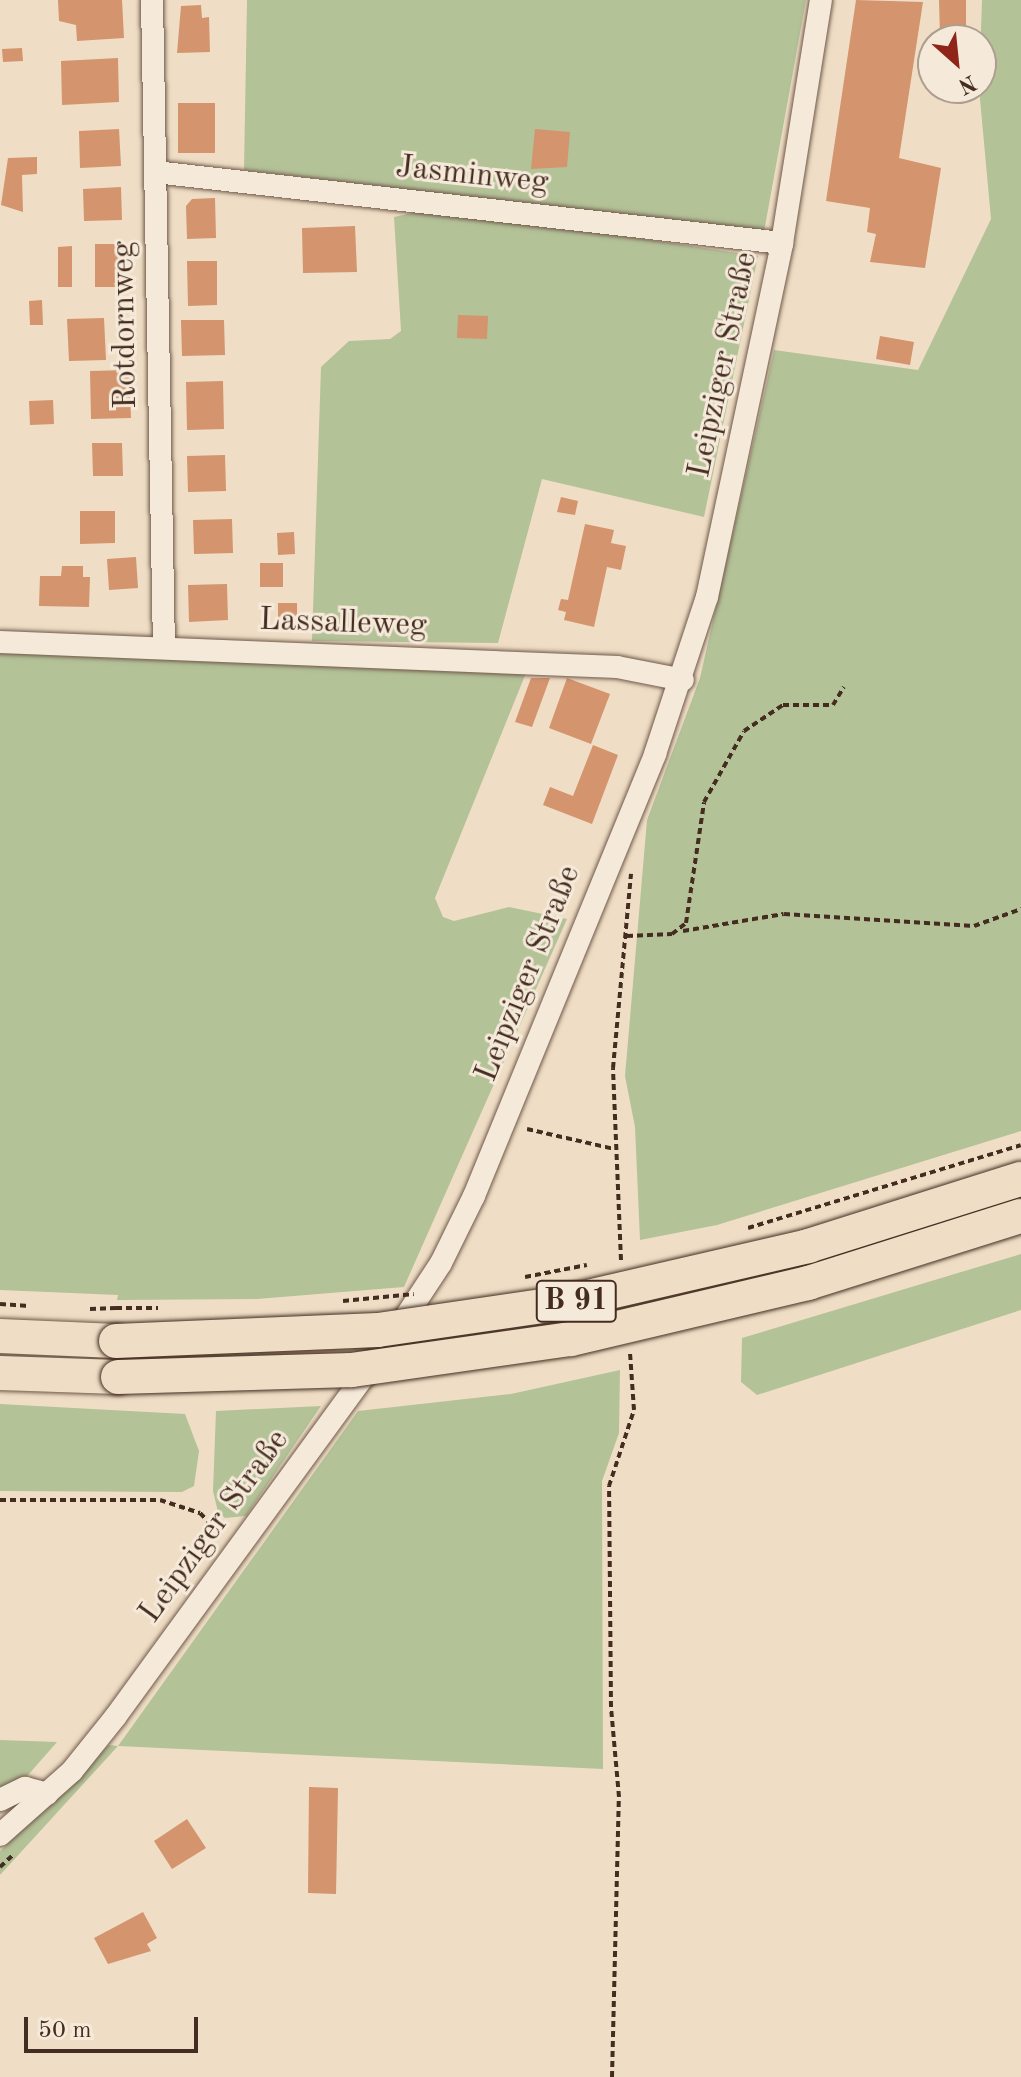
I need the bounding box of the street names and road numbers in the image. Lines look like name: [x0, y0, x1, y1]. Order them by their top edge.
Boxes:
street label: Jasminweg: [394, 149, 550, 203]
street label: Rotdornweg: [105, 241, 147, 409]
street label: Leipziger Straße: [681, 249, 767, 481]
street label: Lassalleweg: [258, 602, 428, 646]
street label: Leipziger Straße: [468, 860, 590, 1088]
road number: B 91: [534, 1275, 618, 1327]
street label: Leipziger Straße: [132, 1423, 298, 1631]

